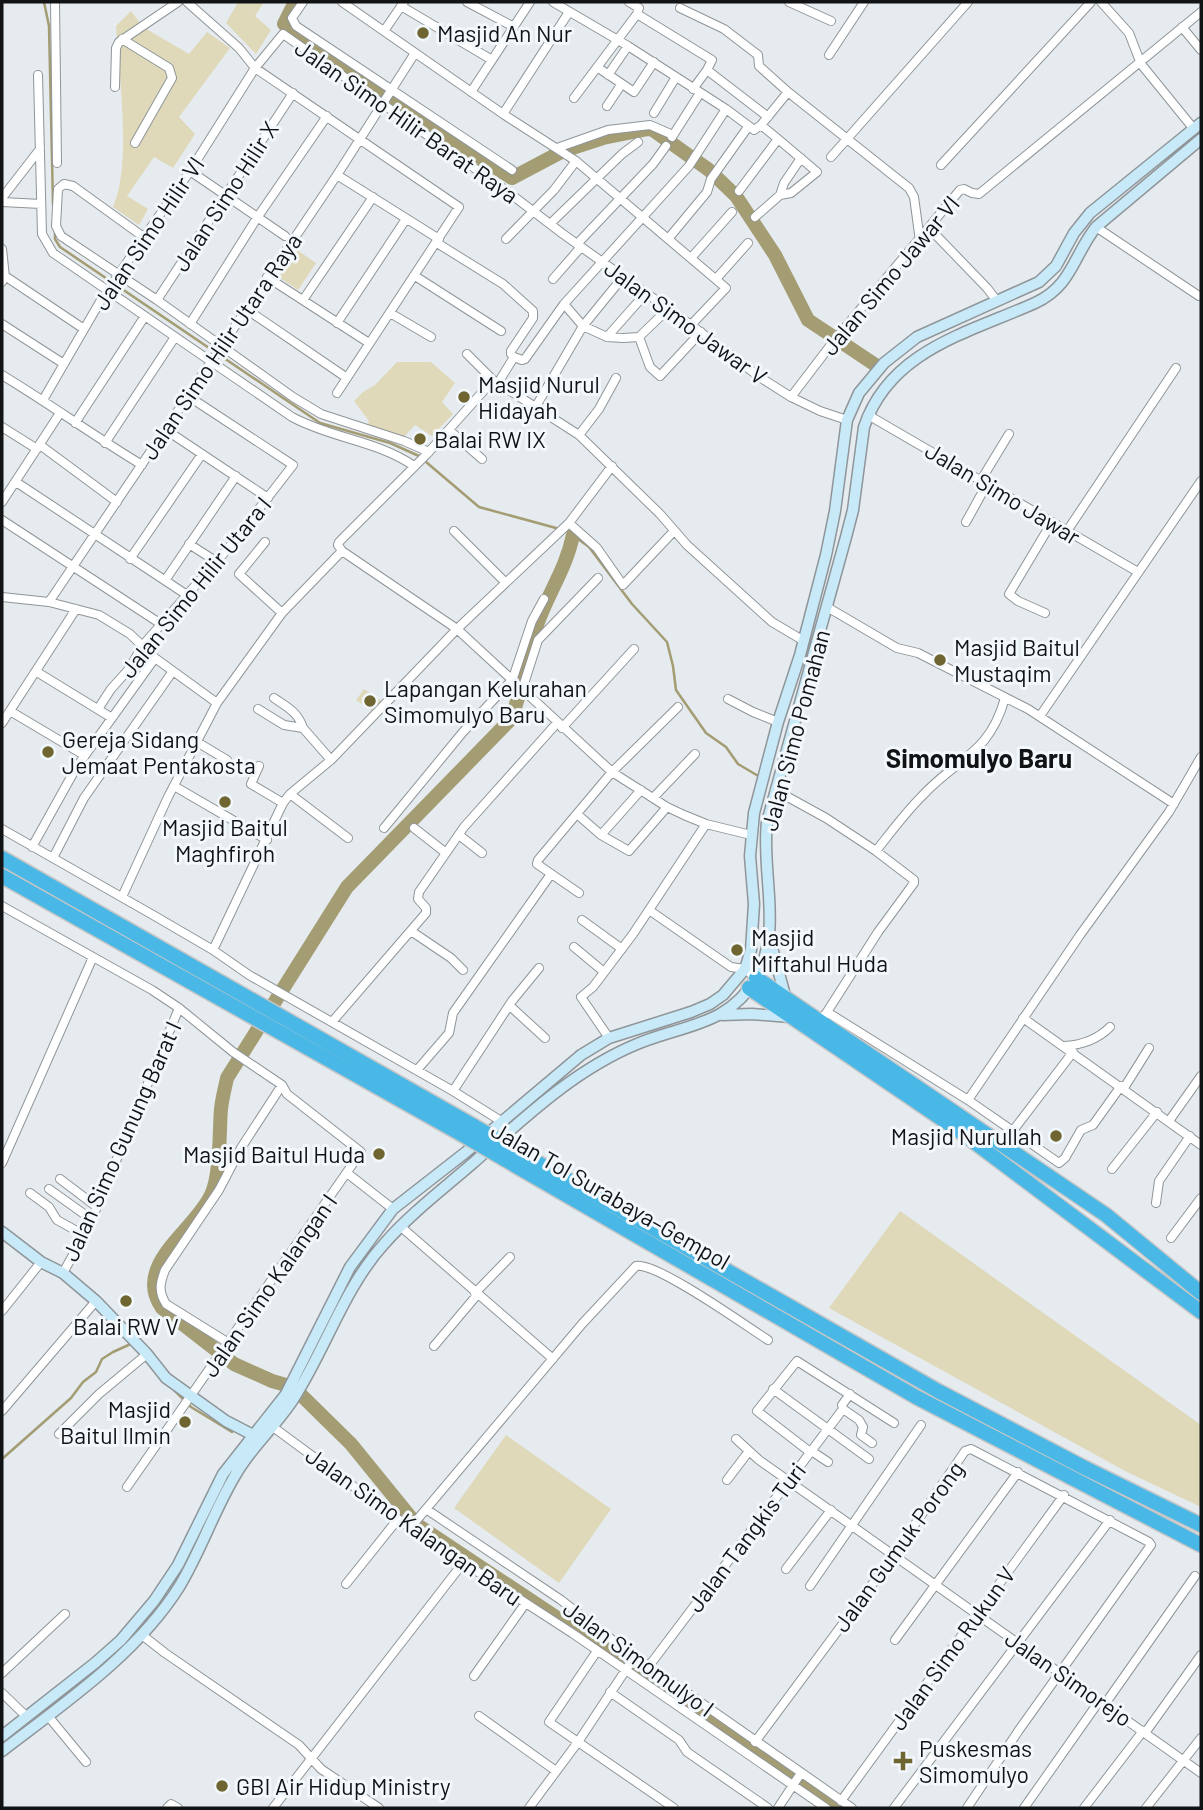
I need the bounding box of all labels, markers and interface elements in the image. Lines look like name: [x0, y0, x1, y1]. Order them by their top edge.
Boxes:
place label: Masjid An Nur: [437, 19, 573, 47]
marker: Masjid An Nur: [415, 25, 431, 41]
street label: Jalan Simo Hilir Barat Raya: [290, 33, 524, 209]
street label: Jalan Simo Hilir X: [166, 116, 284, 276]
street label: Jalan Simo Hilir VI: [86, 151, 210, 315]
street label: Jalan Simo Jawar VI: [815, 189, 965, 361]
street label: Jalan Simo Hilir Utara Raya: [135, 228, 307, 464]
street label: Jalan Simo Jawar V: [599, 254, 773, 390]
place label: Masjid Nurul Hidayah: [478, 370, 600, 424]
marker: Masjid Nurul Hidayah: [456, 389, 472, 405]
place label: Balai RW IX: [434, 425, 546, 453]
marker: Balai RW IX: [412, 431, 428, 447]
street label: Jalan Simo Jawar: [920, 436, 1086, 551]
street label: Jalan Simo Hilir Utara I: [113, 491, 277, 683]
street label: Jalan Simo Pomahan: [755, 626, 835, 834]
place label: Masjid Baitul Mustaqim: [954, 633, 1080, 687]
marker: Masjid Baitul Mustaqim: [932, 652, 948, 668]
place label: Lapangan Kelurahan Simomulyo Baru: [384, 674, 587, 728]
marker: Lapangan Kelurahan Simomulyo Baru: [362, 693, 378, 709]
place label: Gereja Sidang Jemaat Pentakosta: [62, 725, 256, 779]
district label: Simomulyo Baru: [886, 742, 1072, 773]
marker: Gereja Sidang Jemaat Pentakosta: [40, 744, 56, 760]
marker: Masjid Baitul Maghfiroh: [217, 794, 233, 810]
place label: Masjid Baitul Maghfiroh: [162, 813, 288, 867]
place label: Masjid Miftahul Huda: [751, 923, 888, 977]
marker: Masjid Miftahul Huda: [729, 942, 745, 958]
street label: Jalan Simo Gunung Barat I: [55, 1017, 187, 1265]
street label: Jalan Tol Surabaya–Gempol: [487, 1115, 735, 1275]
place label: Masjid Nurullah: [891, 1122, 1042, 1150]
marker: Masjid Nurullah: [1048, 1128, 1064, 1144]
place label: Masjid Baitul Huda: [183, 1140, 365, 1168]
marker: Masjid Baitul Huda: [371, 1146, 387, 1162]
street label: Jalan Simo Kalangan I: [195, 1188, 343, 1382]
marker: Balai RW V: [118, 1293, 134, 1309]
place label: Balai RW V: [73, 1312, 179, 1340]
place label: Masjid Baitul Ilmin: [60, 1395, 171, 1449]
marker: Masjid Baitul Ilmin: [177, 1414, 193, 1430]
street label: Jalan Simo Kalangan Baru: [301, 1441, 527, 1611]
street label: Jalan Gumuk Porong: [827, 1455, 969, 1637]
street label: Jalan Tangkis Turi: [681, 1457, 811, 1617]
street label: Jalan Simo Rukun V: [883, 1561, 1021, 1735]
street label: Jalan Simomulyo I: [558, 1594, 720, 1722]
street label: Jalan Simorejo: [1000, 1624, 1138, 1732]
place label: Puskesmas Simomulyo: [919, 1734, 1032, 1788]
marker: Puskesmas Simomulyo: [893, 1751, 913, 1771]
place label: GBI Air Hidup Ministry: [236, 1772, 451, 1800]
marker: GBI Air Hidup Ministry: [214, 1778, 230, 1794]

